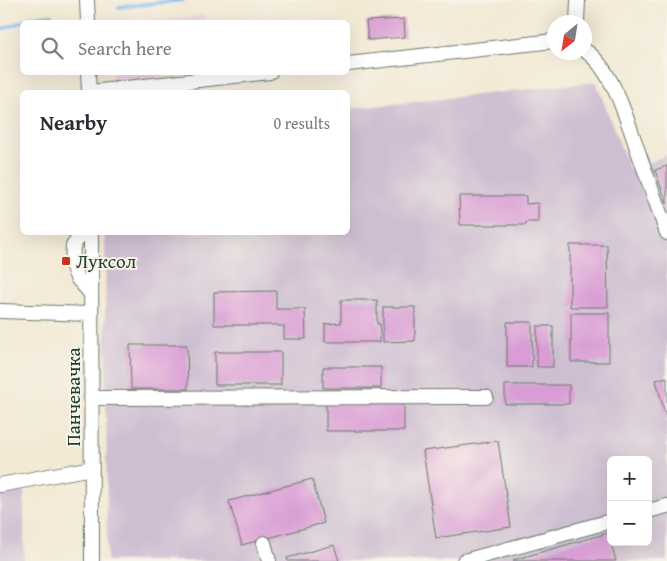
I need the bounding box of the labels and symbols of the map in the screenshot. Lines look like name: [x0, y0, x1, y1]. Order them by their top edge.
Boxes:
north arrow: [547, 15, 592, 60]
place label: Луксол: [76, 247, 136, 275]
marker: Луксол: [60, 255, 72, 267]
street label: Панчевачка: [59, 348, 87, 446]

